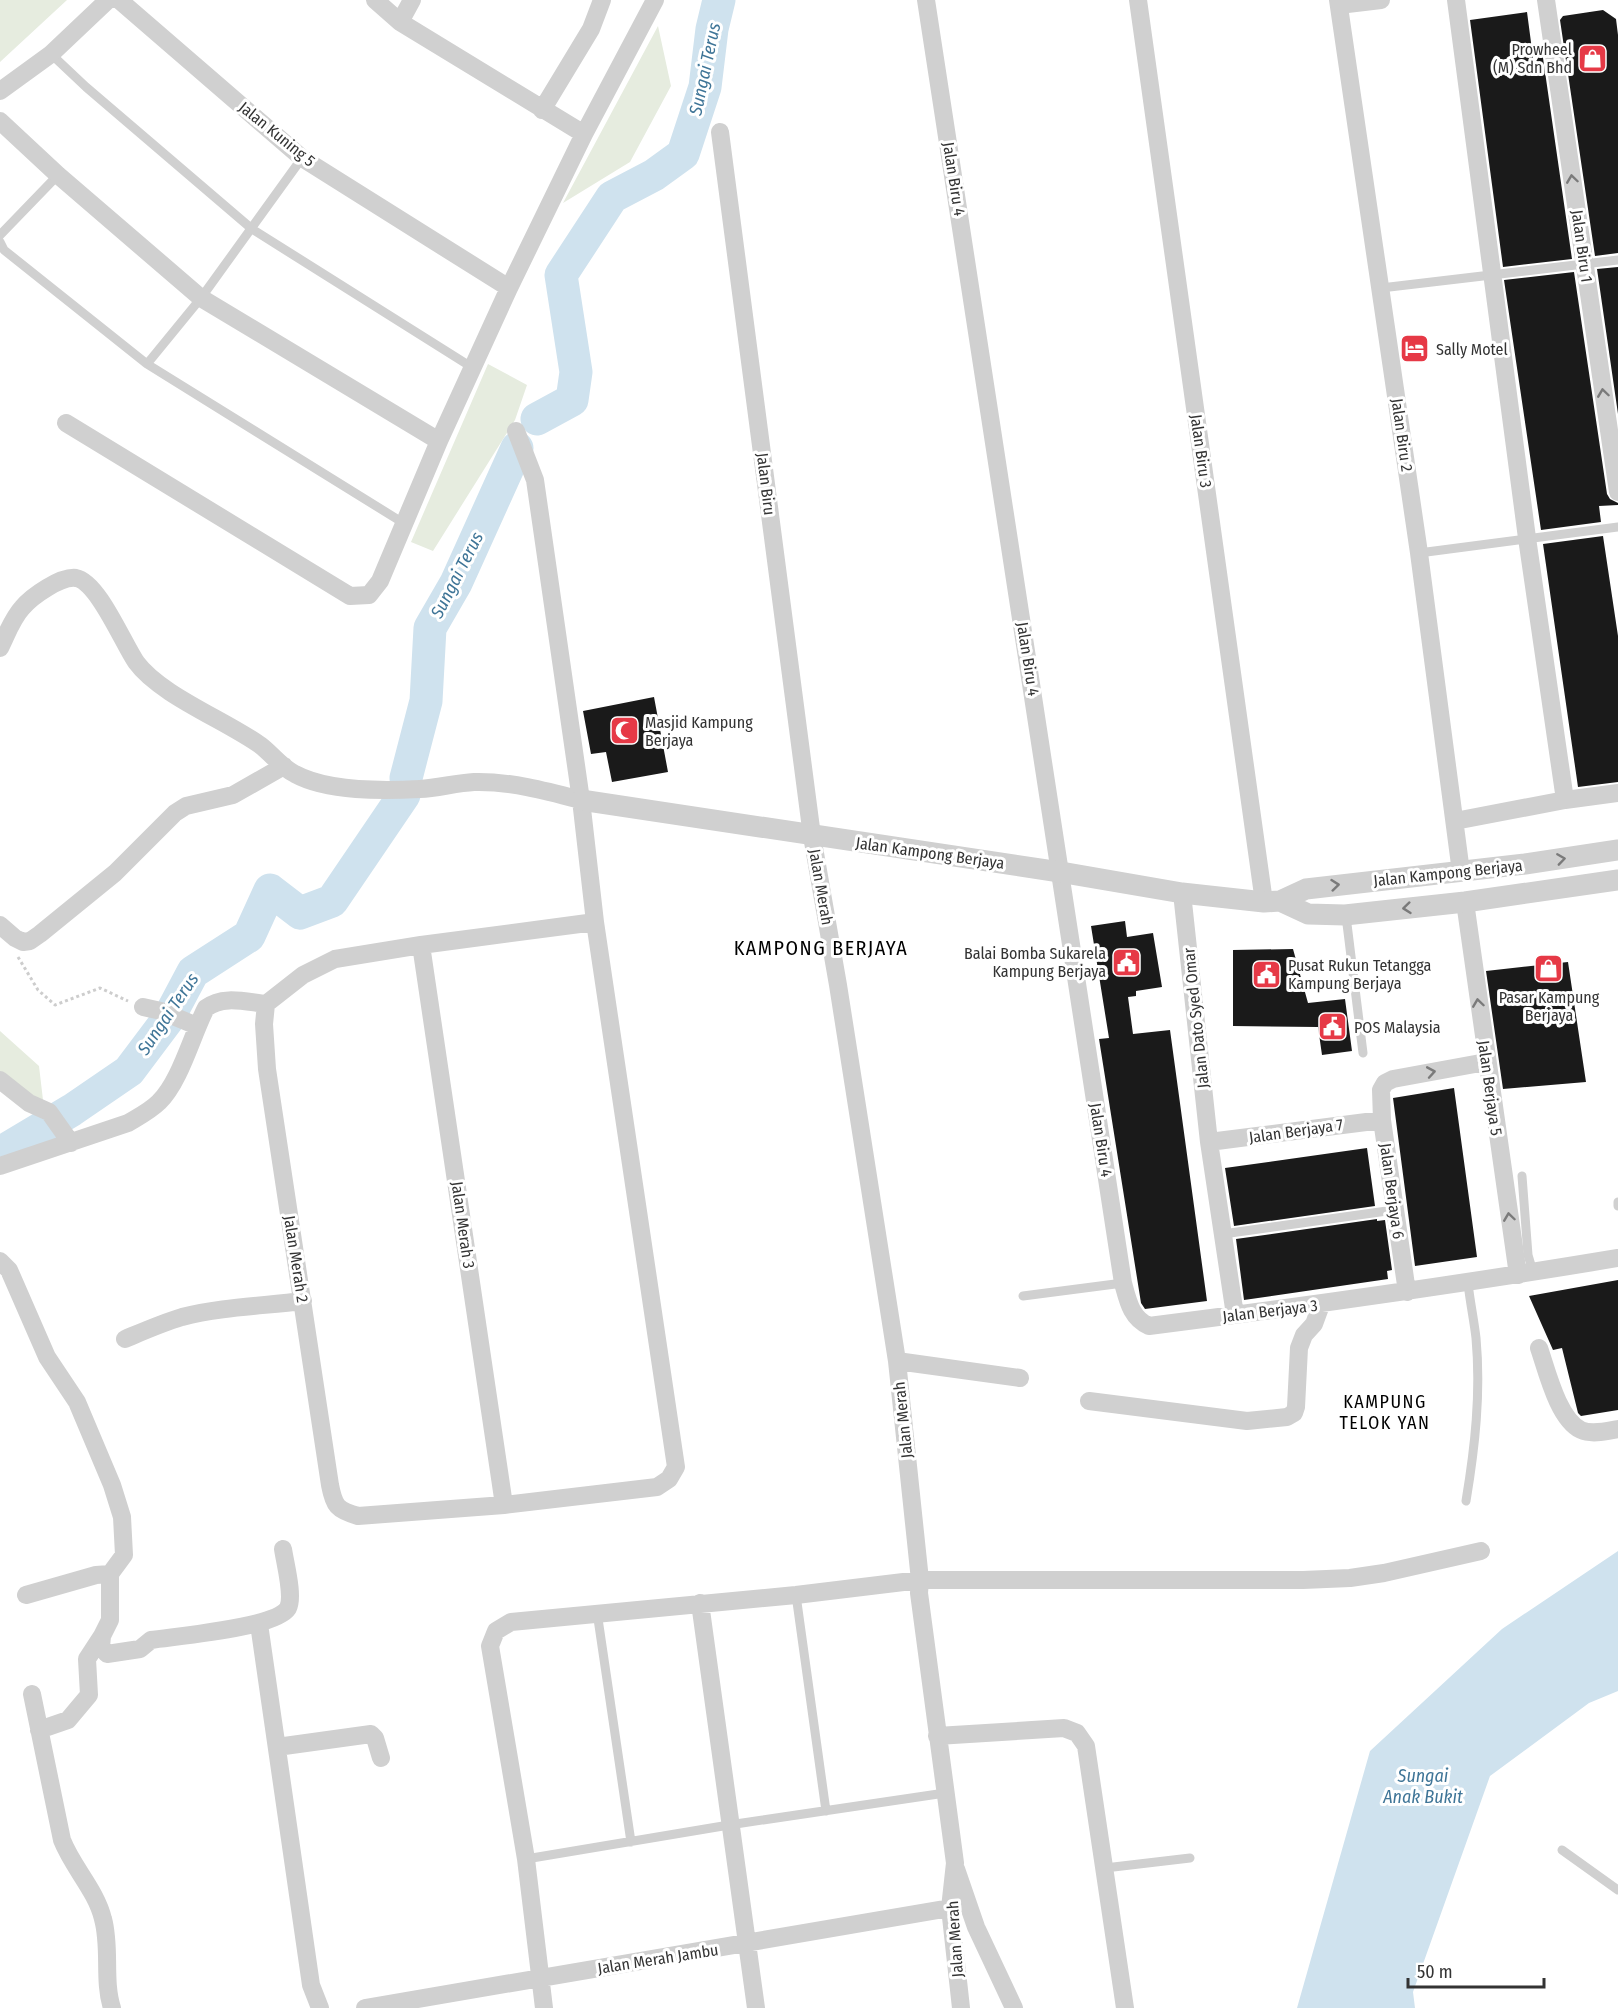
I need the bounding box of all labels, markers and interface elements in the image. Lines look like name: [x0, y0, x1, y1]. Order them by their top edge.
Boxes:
water label: Sungai Terus: [684, 20, 726, 118]
place label: Prowheel (M) Sdn Bhd: [1493, 40, 1572, 77]
shop icon: Prowheel (M) Sdn Bhd: [1577, 42, 1609, 74]
street label: Jalan Kuning 5: [235, 98, 319, 170]
street label: Jalan Biru 4: [939, 141, 969, 218]
one-way arrow: [1566, 174, 1578, 184]
street label: Jalan Biru 1: [1568, 209, 1596, 283]
hotel icon: Sally Motel: [1399, 333, 1431, 365]
place label: Sally Motel: [1436, 340, 1508, 359]
one-way arrow: [1598, 388, 1610, 397]
street label: Jalan Biru 2: [1387, 397, 1417, 473]
street label: Jalan Biru 3: [1186, 413, 1216, 489]
street label: Jalan Biru: [753, 452, 779, 516]
water label: Sungai Terus: [425, 528, 488, 623]
street label: Jalan Biru 4: [1013, 621, 1043, 698]
place label: Masjid Kampung Berjaya: [645, 713, 753, 750]
mosque icon: Masjid Kampung Berjaya: [608, 715, 640, 747]
street label: Jalan Kampong Berjaya: [854, 833, 1006, 873]
street label: Jalan Merah: [805, 847, 837, 927]
one-way arrow: [1555, 853, 1565, 866]
street label: Jalan Kampong Berjaya: [1373, 856, 1524, 890]
one-way arrow: [1330, 879, 1340, 892]
one-way arrow: [1402, 901, 1411, 914]
district label: KAMPONG BERJAYA: [734, 936, 908, 960]
place label: Balai Bomba Sukarela Kampung Berjaya: [964, 944, 1106, 981]
public building icon: Balai Bomba Sukarela Kampung Berjaya: [1111, 946, 1143, 978]
street label: Jalan Dato Syed Omar: [1179, 946, 1213, 1089]
shop icon: Pasar Kampung Berjaya: [1533, 953, 1565, 985]
place label: Pusat Rukun Tetangga Kampung Berjaya: [1288, 956, 1431, 993]
public building icon: Pusat Rukun Tetangga Kampung Berjaya: [1251, 958, 1283, 990]
water label: Sungai Terus: [132, 969, 204, 1060]
place label: Pasar Kampung Berjaya: [1499, 988, 1600, 1025]
one-way arrow: [1473, 999, 1485, 1008]
public building icon: POS Malaysia: [1317, 1011, 1349, 1043]
place label: POS Malaysia: [1354, 1018, 1441, 1037]
street label: Jalan Berjaya 5: [1474, 1039, 1506, 1137]
one-way arrow: [1426, 1066, 1436, 1079]
street label: Jalan Biru 4: [1086, 1102, 1116, 1179]
street label: Jalan Berjaya 7: [1248, 1115, 1345, 1147]
street label: Jalan Berjaya 6: [1376, 1142, 1408, 1240]
street label: Jalan Merah 3: [447, 1180, 479, 1270]
one-way arrow: [1504, 1212, 1516, 1222]
street label: Jalan Merah 2: [280, 1214, 312, 1304]
street label: Jalan Berjaya 3: [1221, 1296, 1319, 1326]
street label: Jalan Merah: [890, 1381, 916, 1459]
district label: KAMPUNG TELOK YAN: [1340, 1391, 1430, 1434]
water label: Sungai Anak Bukit: [1382, 1765, 1463, 1808]
street label: Jalan Merah: [943, 1900, 967, 1978]
street label: Jalan Merah Jambu: [596, 1940, 720, 1978]
scale bar: [1408, 1951, 1544, 1989]
text: 50 m: [1417, 1961, 1453, 1983]

